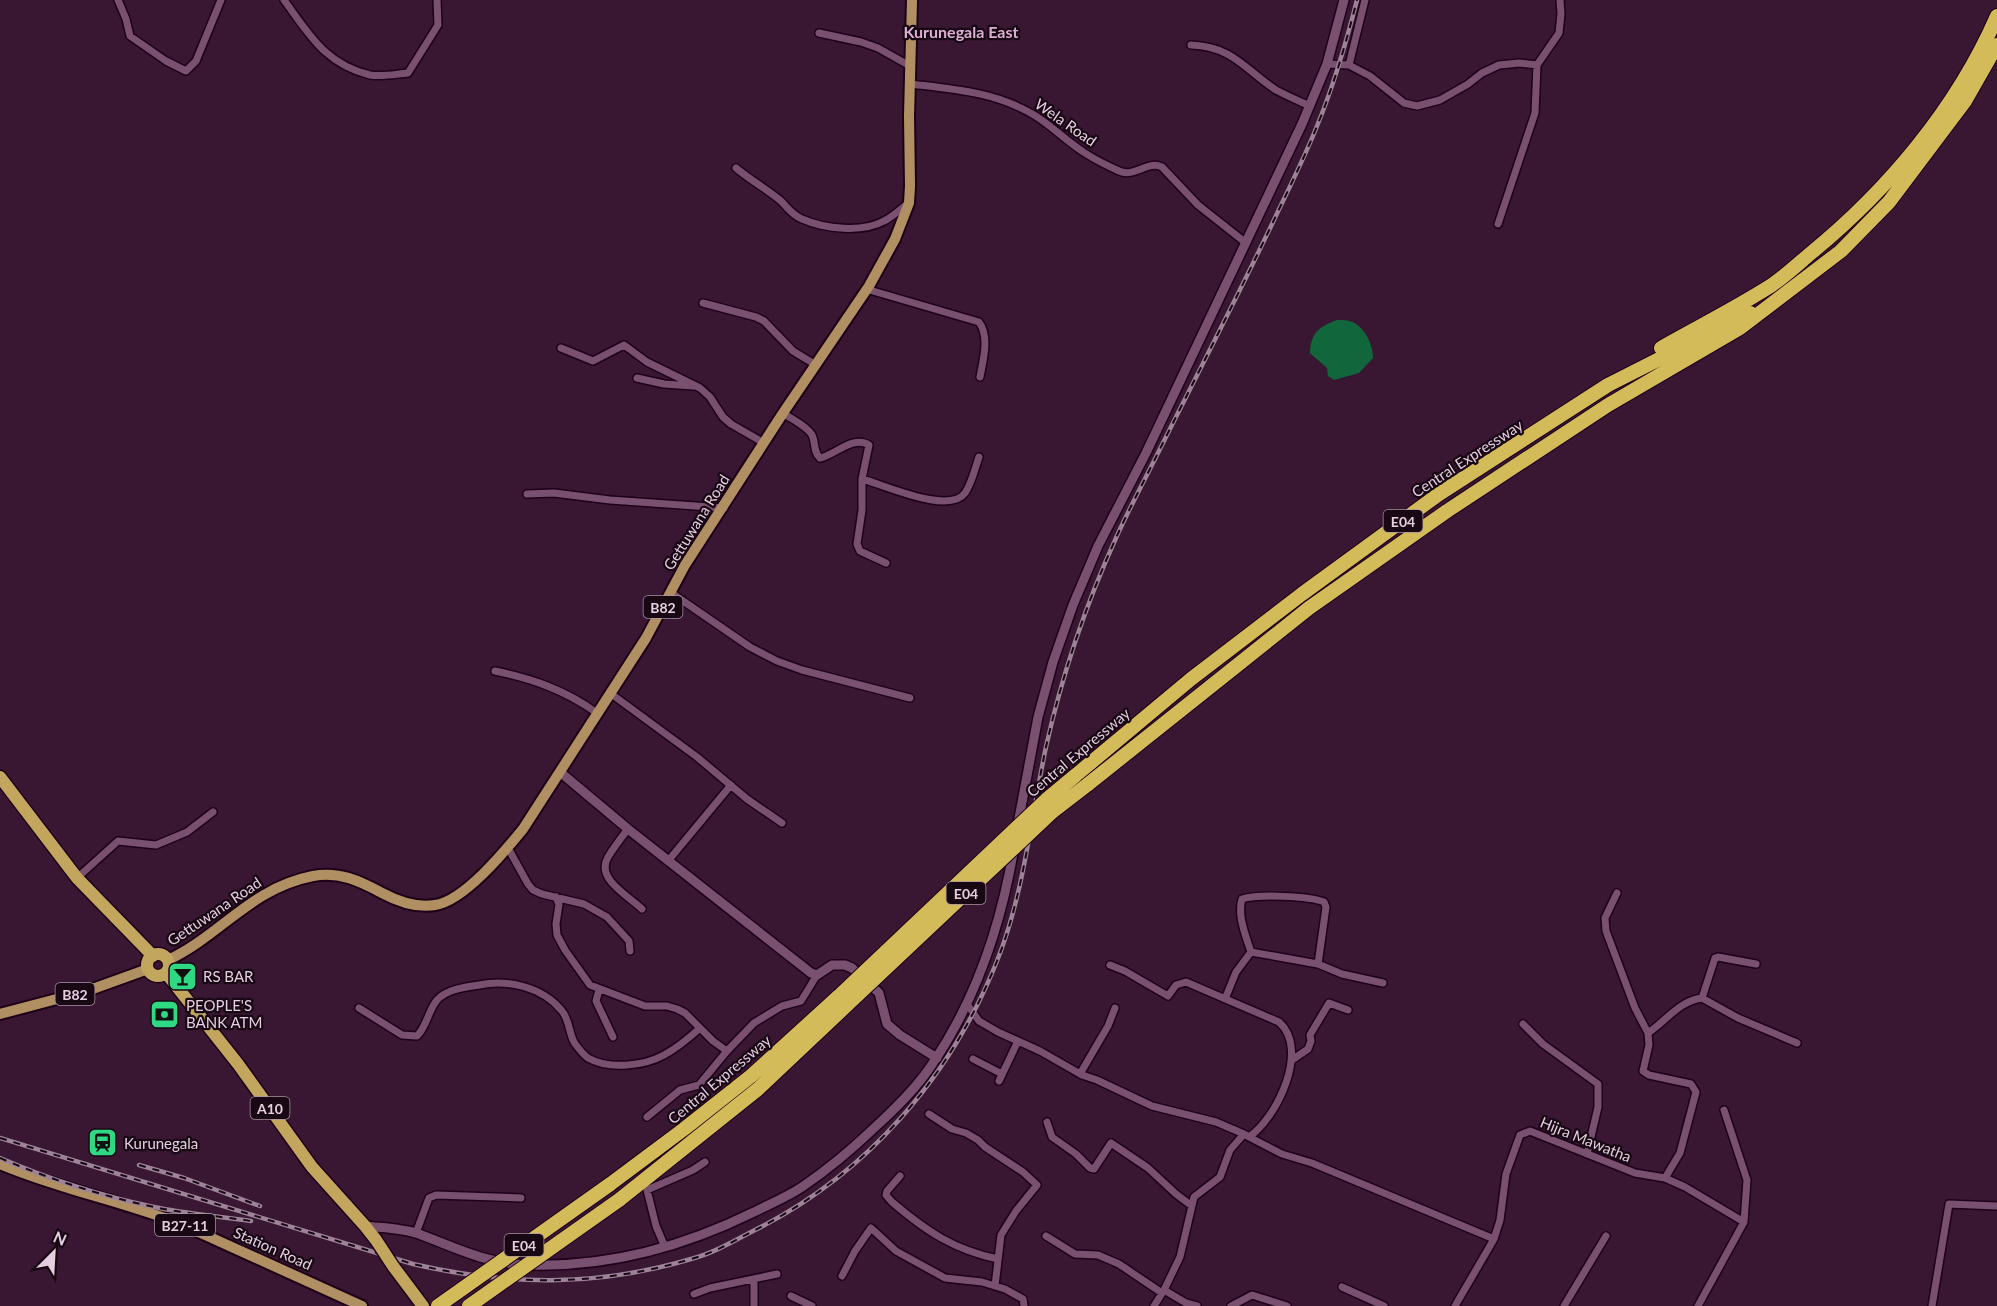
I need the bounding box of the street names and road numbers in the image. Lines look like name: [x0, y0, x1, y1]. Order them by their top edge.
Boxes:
street label: Wela Road: [1032, 94, 1100, 150]
street label: Central Expressway: [1408, 415, 1526, 501]
street label: Gettuwana Road: [659, 471, 733, 573]
road number: E04: [1384, 510, 1422, 532]
road number: B82: [644, 596, 682, 618]
street label: Central Expressway: [1023, 704, 1133, 800]
street label: Gettuwana Road: [164, 873, 264, 949]
road number: E04: [946, 882, 986, 904]
road number: B82: [56, 983, 94, 1005]
street label: Central Expressway: [664, 1031, 774, 1127]
road number: A10: [250, 1097, 290, 1119]
street label: Hijra Mawatha: [1538, 1113, 1634, 1165]
road number: B27-11: [155, 1214, 215, 1236]
street label: Station Road: [231, 1223, 315, 1273]
road number: E04: [504, 1234, 544, 1256]

